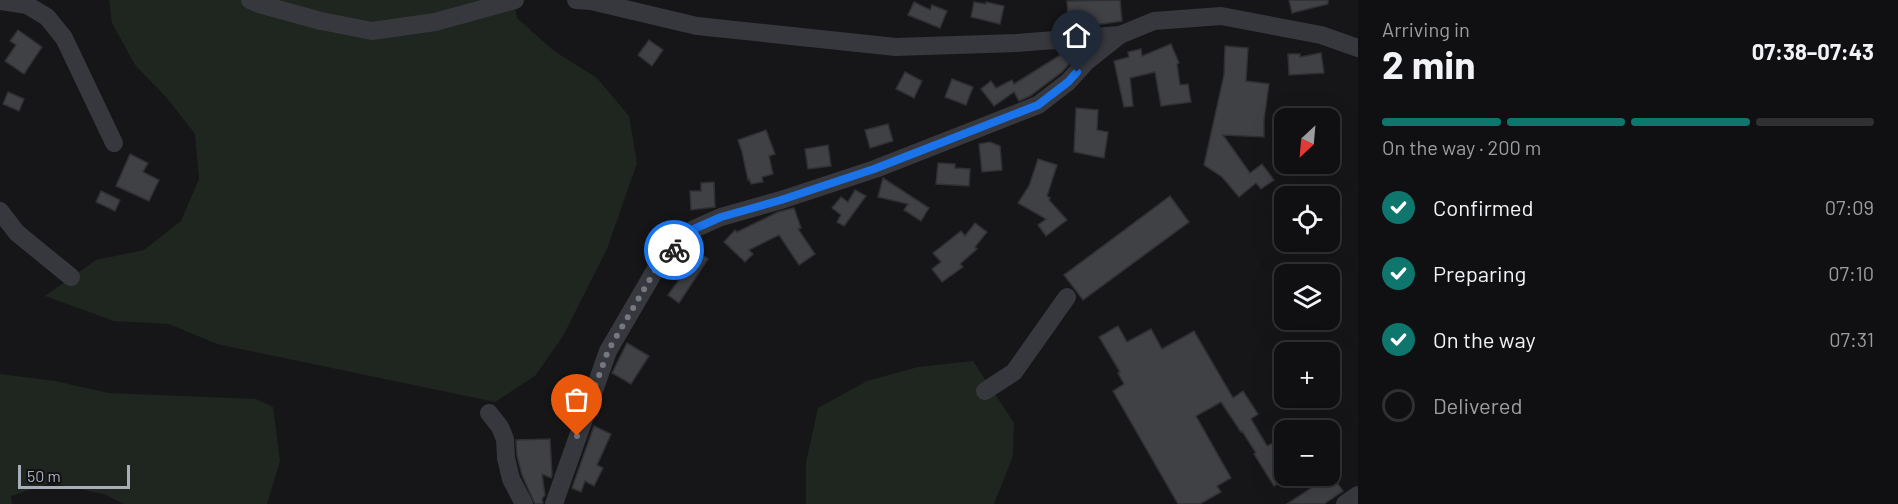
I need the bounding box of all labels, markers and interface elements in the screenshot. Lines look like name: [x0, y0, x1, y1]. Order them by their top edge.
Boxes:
pin: [1051, 10, 1102, 72]
text: Arriving in: [1382, 17, 1470, 41]
icon: home: [1060, 19, 1093, 52]
text: 07:38–07:43: [1752, 38, 1874, 64]
text: 2 min: [1382, 40, 1475, 87]
north arrow: [1274, 108, 1340, 174]
map controls: [1274, 108, 1340, 486]
text: On the way · 200 m: [1382, 135, 1541, 159]
button: locate: [1274, 186, 1340, 252]
icon: check: [1382, 191, 1415, 224]
text: Confirmed: [1433, 194, 1533, 220]
text: 07:09: [1825, 195, 1874, 219]
courier: [644, 220, 704, 280]
icon: bike: [658, 234, 691, 267]
icon: check: [1382, 257, 1415, 290]
text: Preparing: [1433, 260, 1526, 286]
text: 07:10: [1828, 261, 1874, 285]
button: layers: [1274, 264, 1340, 330]
icon: check: [1382, 323, 1415, 356]
text: On the way: [1433, 326, 1536, 352]
text: 07:31: [1829, 327, 1874, 351]
button: +: [1274, 342, 1340, 408]
pin: [551, 374, 602, 436]
icon: bag: [560, 383, 593, 416]
text: Delivered: [1433, 392, 1522, 418]
button: −: [1274, 420, 1340, 486]
scale bar: [18, 462, 130, 490]
text: 50 m: [27, 466, 61, 485]

